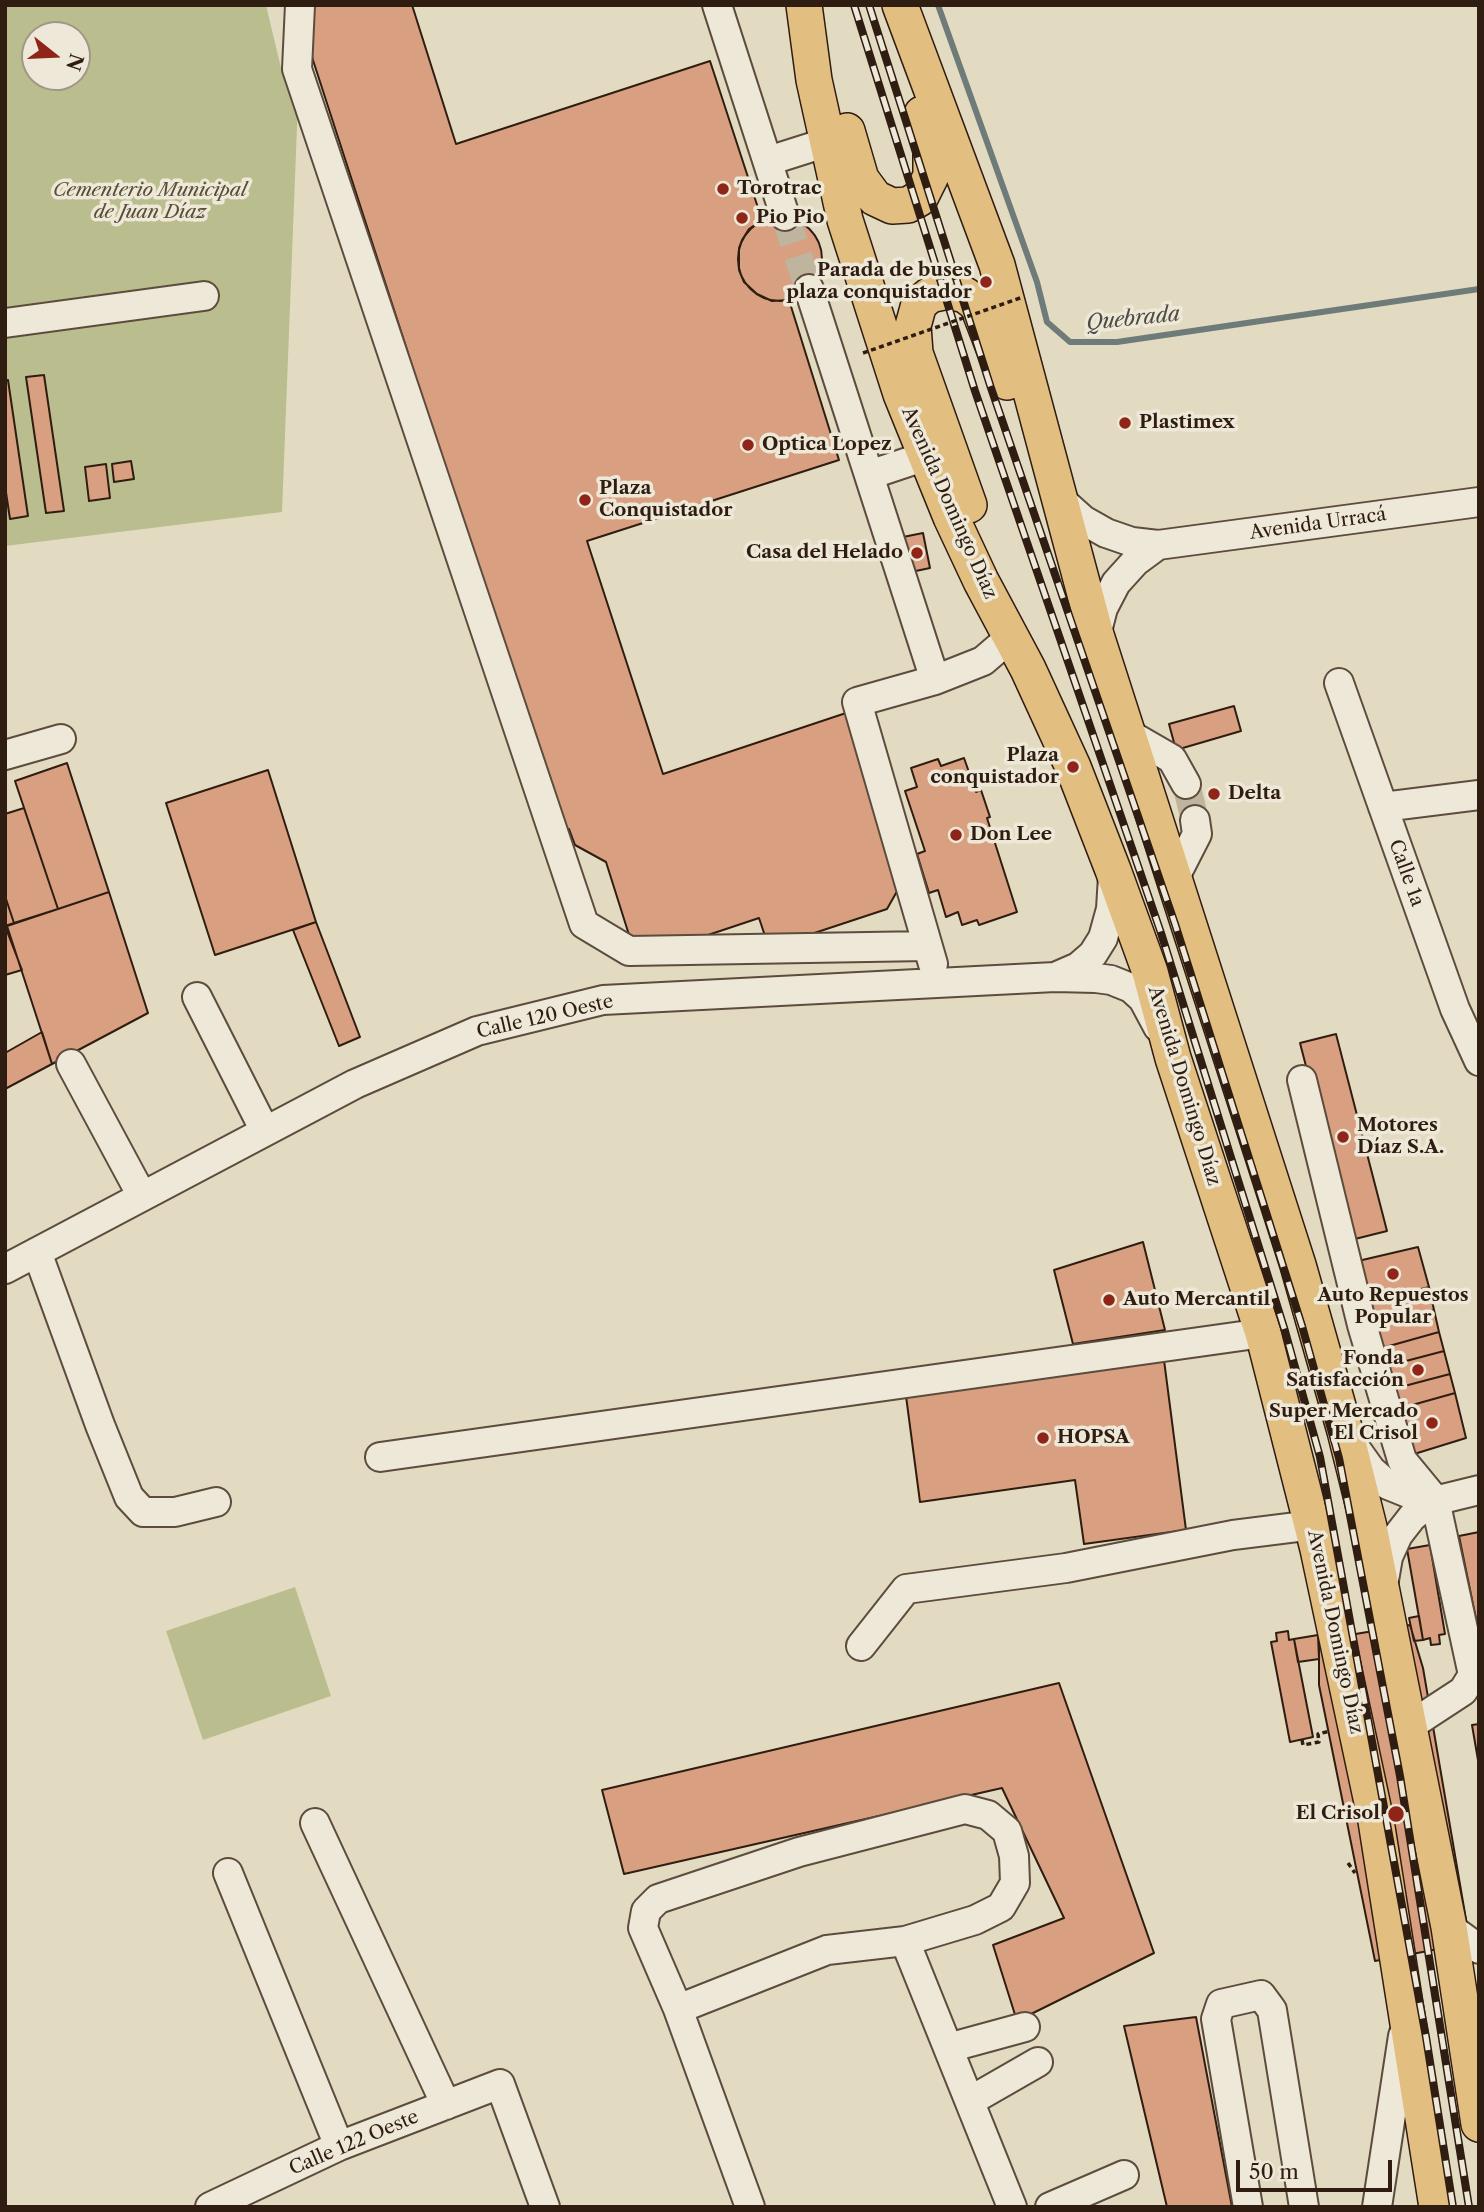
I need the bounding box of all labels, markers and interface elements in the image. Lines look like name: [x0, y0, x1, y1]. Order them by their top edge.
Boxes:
north arrow: [21, 21, 91, 91]
text: N: [61, 51, 88, 73]
place label: Torotrac: [737, 178, 821, 200]
park label: Cementerio Municipal de Juan Díaz: [53, 180, 247, 224]
marker: Torotrac: [715, 181, 731, 197]
place label: Pio Pio: [756, 207, 825, 229]
marker: Pio Pio: [734, 210, 750, 226]
place label: Parada de buses plaza conquistador: [786, 260, 972, 304]
marker: Parada de buses plaza conquistador: [978, 274, 994, 290]
water label: Quebrada: [1085, 302, 1181, 336]
street label: Avenida Domingo Díaz: [896, 403, 1002, 603]
place label: Plastimex: [1139, 412, 1235, 434]
marker: Plastimex: [1117, 415, 1133, 431]
place label: Optica Lopez: [762, 434, 892, 456]
marker: Optica Lopez: [740, 437, 756, 453]
place label: Plaza Conquistador: [599, 478, 733, 522]
marker: Plaza Conquistador: [577, 492, 593, 508]
street label: Avenida Urracá: [1248, 503, 1388, 545]
place label: Casa del Helado: [746, 542, 903, 564]
marker: Casa del Helado: [909, 545, 925, 561]
place label: Plaza conquistador: [930, 745, 1059, 789]
marker: Plaza conquistador: [1065, 759, 1081, 775]
place label: Delta: [1228, 783, 1281, 805]
marker: Delta: [1206, 786, 1222, 802]
place label: Don Lee: [970, 824, 1052, 846]
marker: Don Lee: [948, 827, 964, 843]
street label: Calle 1a: [1383, 836, 1429, 910]
street label: Avenida Domingo Díaz: [1143, 983, 1225, 1189]
street label: Calle 120 Oeste: [474, 990, 616, 1044]
place label: Motores Díaz S.A.: [1357, 1115, 1444, 1159]
marker: Motores Díaz S.A.: [1335, 1129, 1351, 1145]
marker: Auto Repuestos Popular: [1385, 1266, 1401, 1282]
place label: Auto Repuestos Popular: [1317, 1285, 1469, 1329]
place label: Auto Mercantil: [1123, 1289, 1270, 1311]
marker: Auto Mercantil: [1101, 1292, 1117, 1308]
place label: Fonda Satisfacción: [1286, 1348, 1404, 1392]
marker: Fonda Satisfacción: [1410, 1362, 1426, 1378]
place label: Super Mercado El Crisol: [1269, 1401, 1418, 1445]
marker: Super Mercado El Crisol: [1424, 1415, 1440, 1431]
place label: HOPSA: [1057, 1427, 1130, 1449]
marker: HOPSA: [1035, 1430, 1051, 1446]
street label: Avenida Domingo Díaz: [1302, 1528, 1368, 1736]
place label: El Crisol: [1296, 1803, 1380, 1825]
marker: El Crisol: [1386, 1804, 1406, 1824]
street label: Calle 122 Oeste: [286, 2105, 422, 2181]
scale bar: [1239, 2146, 1395, 2190]
text: 50 m: [1249, 2159, 1299, 2184]

